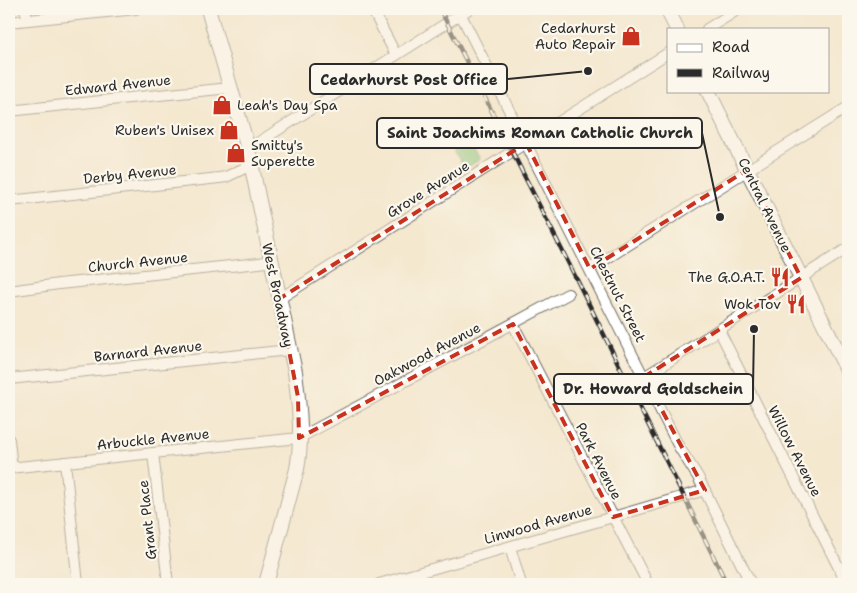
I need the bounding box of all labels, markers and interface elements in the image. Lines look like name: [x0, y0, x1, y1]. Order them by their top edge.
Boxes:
place label: Cedarhurst Auto Repair: [535, 19, 616, 53]
shop icon: Cedarhurst Auto Repair: [620, 25, 642, 47]
legend: [667, 28, 830, 92]
text: Road: [712, 37, 750, 57]
text: Railway: [712, 63, 770, 83]
callout: Cedarhurst Post Office: [310, 64, 507, 94]
street label: Edward Avenue: [64, 70, 172, 100]
text: Cedarhurst Post Office: [320, 70, 498, 90]
shop icon: Leah's Day Spa: [211, 94, 233, 116]
place label: Leah's Day Spa: [237, 96, 338, 114]
callout: Saint Joachims Roman Catholic Church: [377, 118, 702, 148]
shop icon: Ruben's Unisex: [218, 119, 240, 141]
place label: Ruben's Unisex: [115, 121, 214, 139]
text: Saint Joachims Roman Catholic Church: [387, 123, 693, 143]
place label: Smitty's Superette: [251, 136, 315, 170]
shop icon: Smitty's Superette: [225, 142, 247, 164]
street label: Central Avenue: [734, 155, 796, 255]
street label: Grove Avenue: [383, 156, 473, 222]
street label: Derby Avenue: [83, 160, 177, 188]
street label: West Broadway: [258, 241, 298, 349]
street label: Chestnut Street: [586, 243, 650, 345]
street label: Church Avenue: [87, 248, 189, 276]
restaurant icon: The G.O.A.T.: [769, 266, 791, 288]
place label: The G.O.A.T.: [688, 268, 765, 286]
restaurant icon: Wok Tov: [785, 293, 807, 315]
place label: Wok Tov: [724, 295, 781, 313]
street label: Oakwood Avenue: [370, 318, 484, 390]
street label: Barnard Avenue: [93, 336, 203, 366]
callout: Dr. Howard Goldschein: [554, 374, 753, 404]
text: Dr. Howard Goldschein: [563, 379, 743, 399]
street label: Willow Avenue: [764, 402, 826, 500]
street label: Park Avenue: [572, 419, 626, 503]
street label: Arbuckle Avenue: [96, 424, 210, 454]
street label: Grant Place: [134, 479, 160, 561]
street label: Linwood Avenue: [482, 500, 594, 548]

